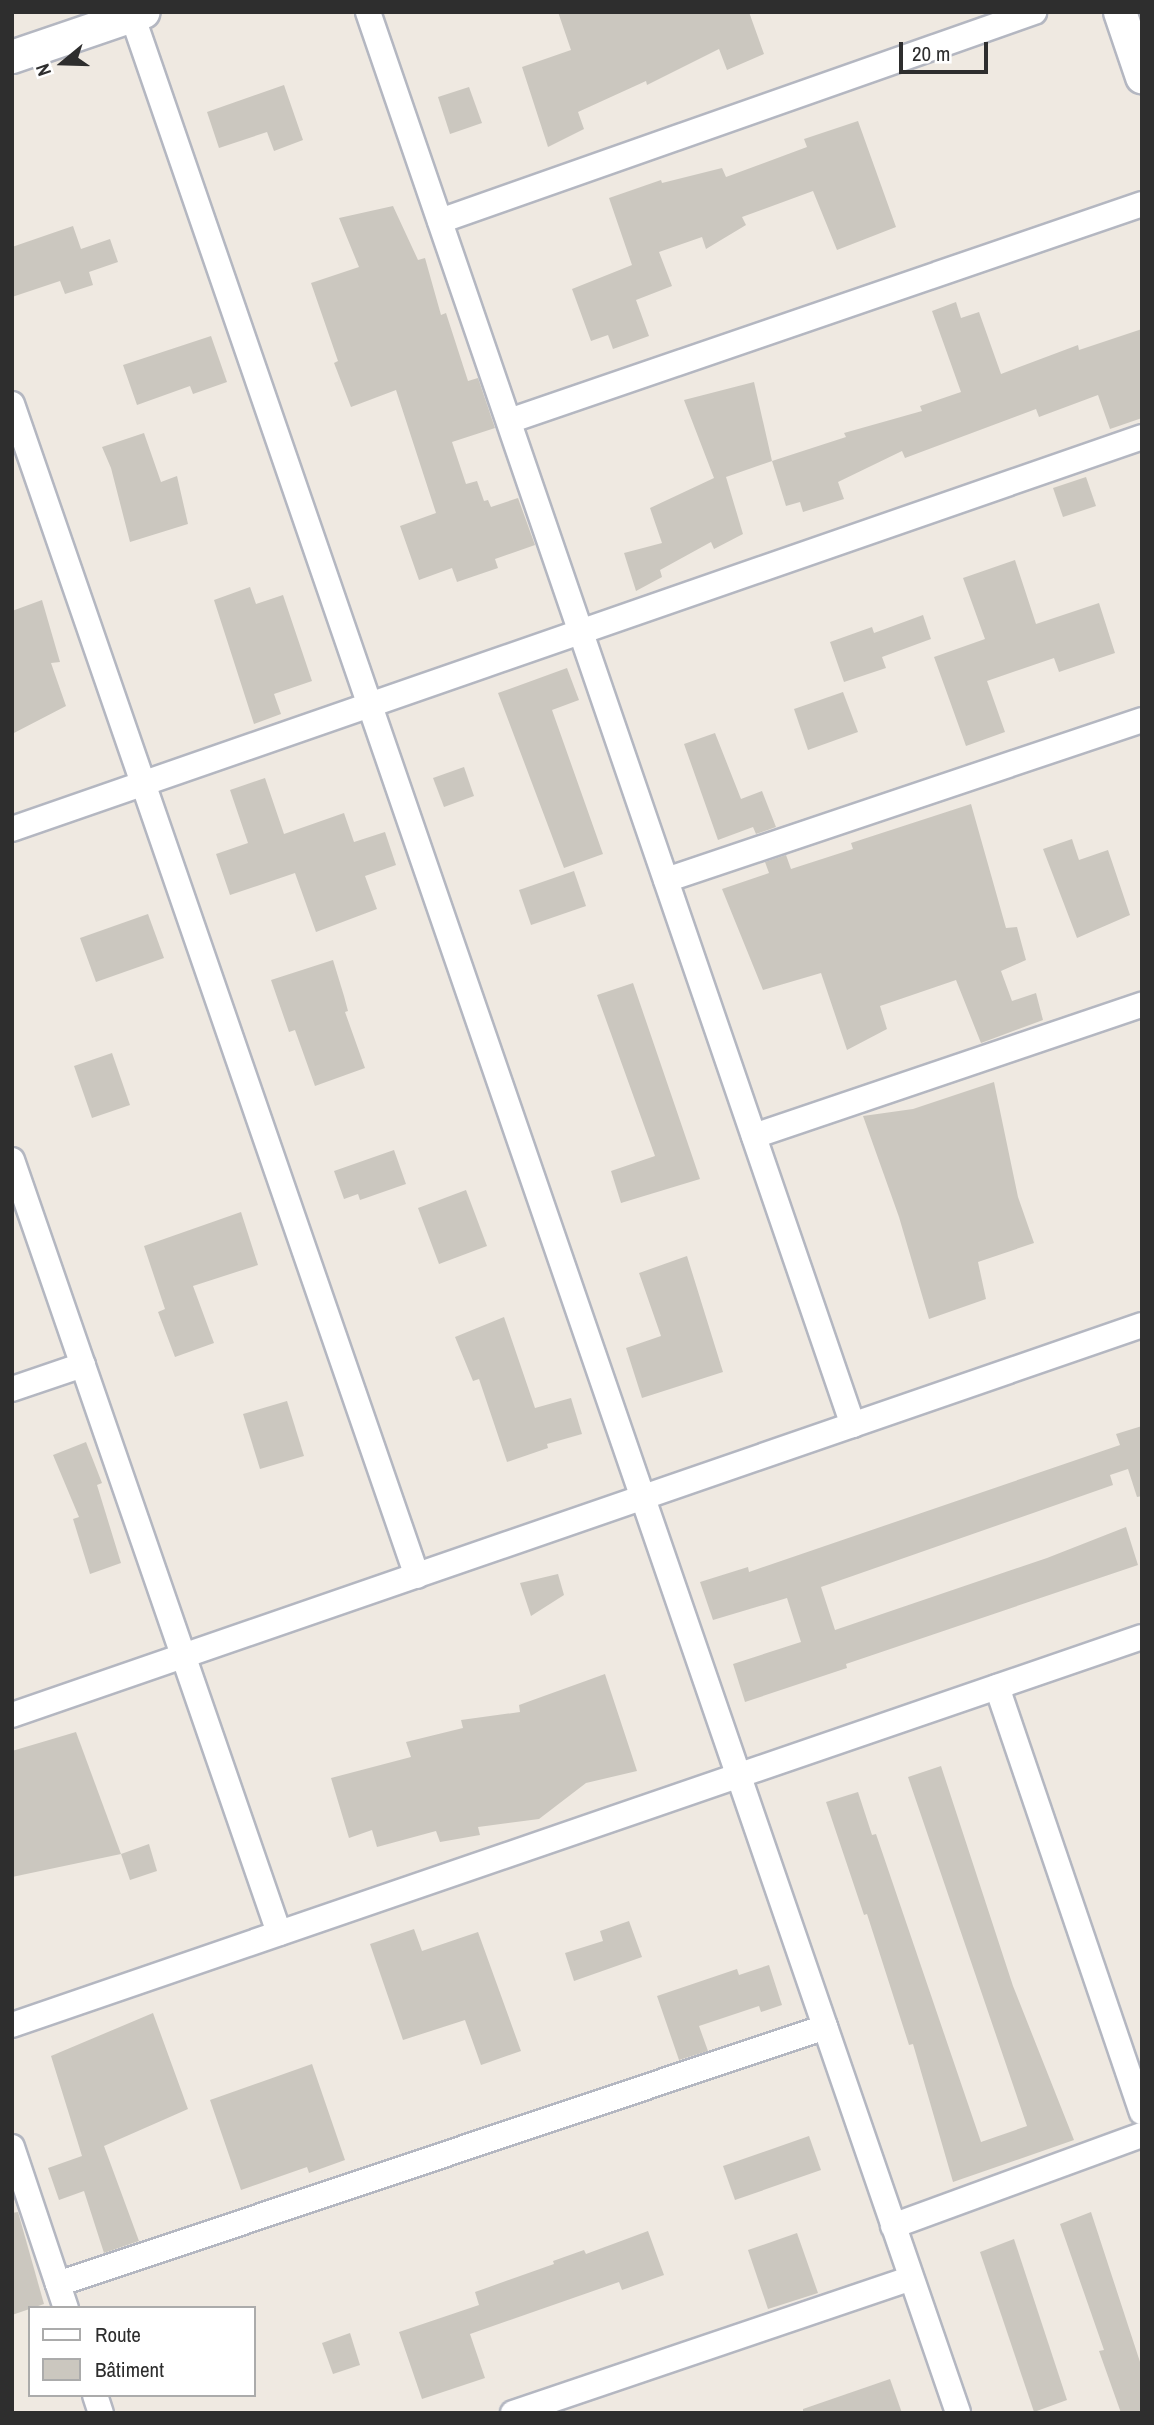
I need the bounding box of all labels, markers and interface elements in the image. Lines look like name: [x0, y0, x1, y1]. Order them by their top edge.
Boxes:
north arrow: [28, 28, 98, 98]
scale bar: [902, 28, 991, 72]
text: 20 m: [912, 39, 950, 68]
text: N: [29, 60, 57, 79]
legend: [28, 2306, 256, 2397]
text: Route: [95, 2320, 141, 2349]
text: Bâtiment: [95, 2355, 164, 2384]

